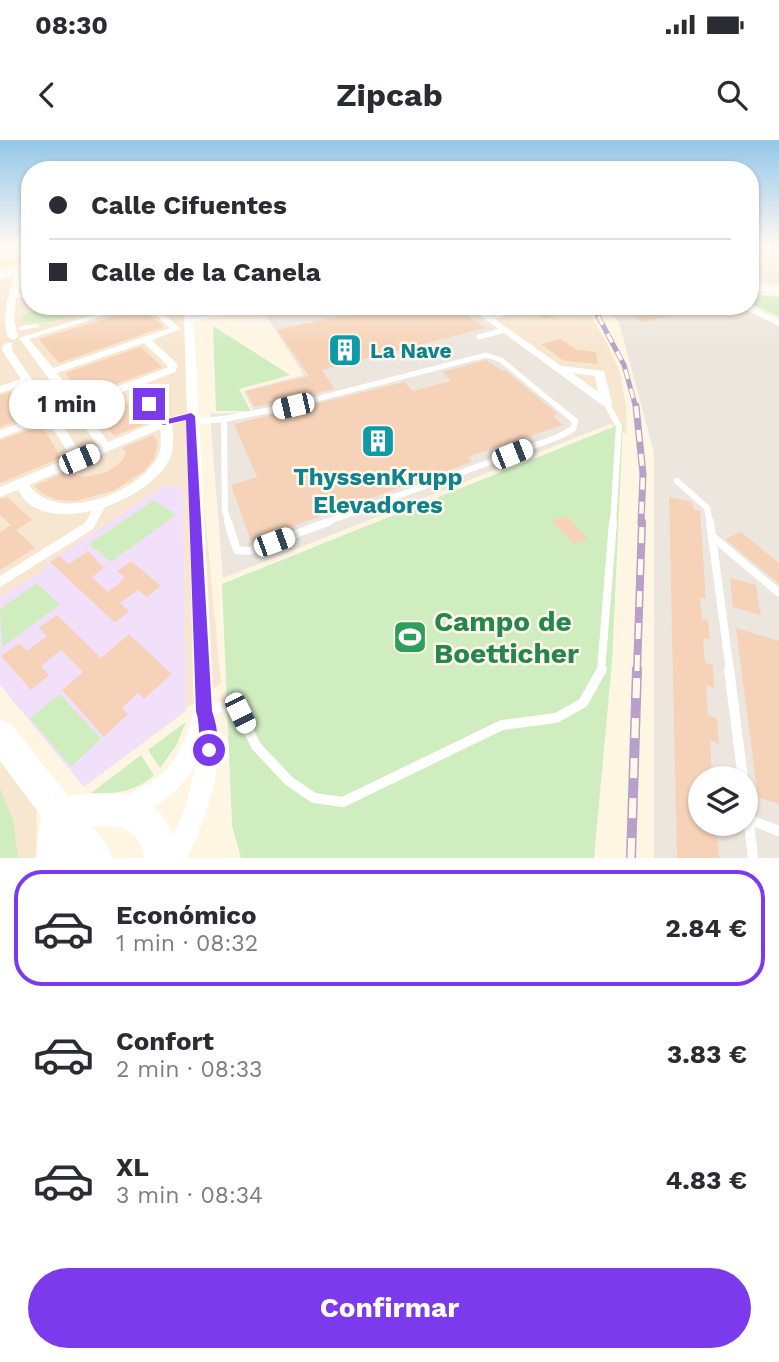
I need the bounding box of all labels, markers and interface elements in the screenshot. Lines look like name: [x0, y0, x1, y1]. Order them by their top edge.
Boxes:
text: 08:30: [35, 10, 108, 40]
icon: back: [28, 76, 66, 114]
text: Zipcab: [336, 76, 443, 114]
icon: search: [713, 76, 751, 114]
text: Calle Cifuentes: [91, 190, 287, 220]
text: Calle de la Canela: [91, 257, 321, 287]
building icon: La Nave: [326, 331, 364, 369]
place label: La Nave: [370, 338, 452, 363]
callout: 1 min: [9, 380, 124, 428]
route end: [133, 388, 165, 420]
text: 1 min: [37, 391, 97, 418]
car: [271, 391, 316, 421]
building icon: ThyssenKrupp Elevadores: [359, 422, 397, 460]
car: [489, 436, 536, 472]
car: [56, 441, 103, 477]
place label: ThyssenKrupp Elevadores: [293, 463, 463, 519]
car: [251, 525, 298, 559]
place label: Campo de Boetticher: [434, 605, 579, 670]
sports icon: Campo de Boetticher: [391, 618, 429, 656]
car: [222, 690, 259, 736]
route start: [193, 734, 225, 766]
map controls: [688, 766, 758, 836]
button: layers: [688, 766, 758, 836]
icon: car: [32, 897, 95, 960]
text: Económico: [116, 900, 257, 930]
text: 2.84 €: [665, 913, 747, 943]
text: 1 min · 08:32: [116, 930, 258, 957]
icon: car: [32, 1023, 95, 1086]
text: Confort: [116, 1026, 214, 1056]
text: 3.83 €: [667, 1039, 747, 1069]
text: 2 min · 08:33: [116, 1056, 263, 1083]
icon: car: [32, 1149, 95, 1212]
text: XL: [116, 1152, 149, 1182]
text: 4.83 €: [666, 1165, 747, 1195]
text: 3 min · 08:34: [116, 1182, 263, 1209]
button: Confirmar: [28, 1268, 751, 1348]

